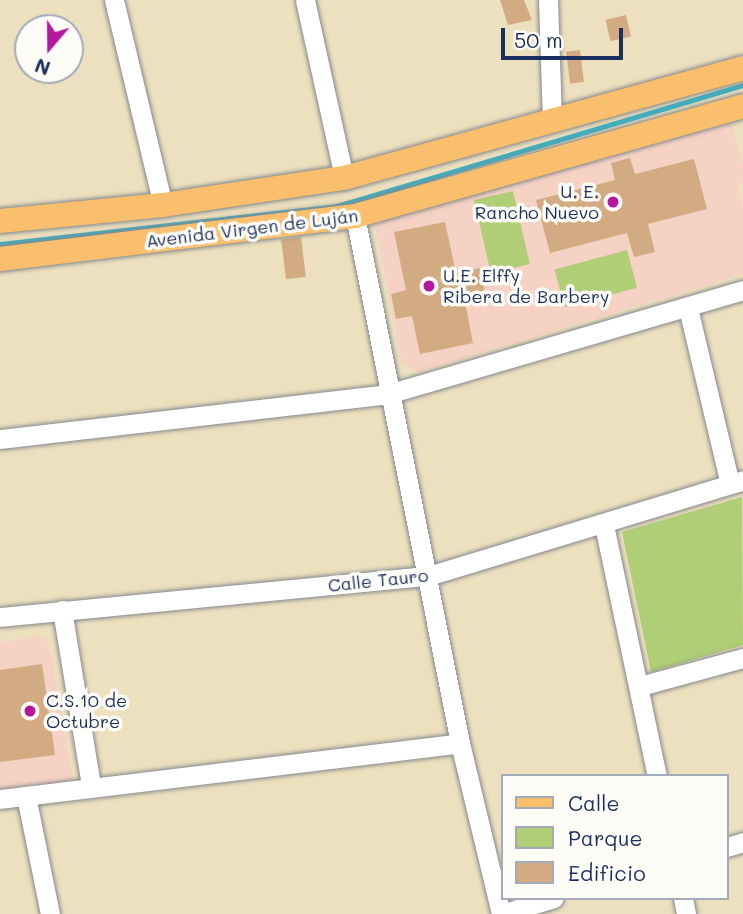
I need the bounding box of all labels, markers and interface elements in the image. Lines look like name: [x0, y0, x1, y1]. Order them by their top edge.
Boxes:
north arrow: [14, 14, 84, 84]
scale bar: [505, 14, 628, 58]
text: 50 m: [514, 26, 563, 53]
text: N: [31, 53, 53, 82]
place label: U. E. Rancho Nuevo: [475, 181, 599, 224]
marker: U. E. Rancho Nuevo: [605, 194, 621, 210]
street label: Avenida Virgen de Luján: [145, 204, 359, 252]
place label: U.E. Elffy Ribera de Barbery: [443, 265, 609, 308]
marker: U.E. Elffy Ribera de Barbery: [421, 278, 437, 294]
street label: Calle Tauro: [327, 564, 429, 596]
place label: C.S.10 de Octubre: [46, 690, 127, 732]
marker: C.S.10 de Octubre: [20, 701, 40, 721]
legend: [502, 774, 729, 900]
text: Calle: [568, 789, 620, 816]
text: Parque: [568, 824, 642, 851]
text: Edificio: [568, 859, 646, 886]

